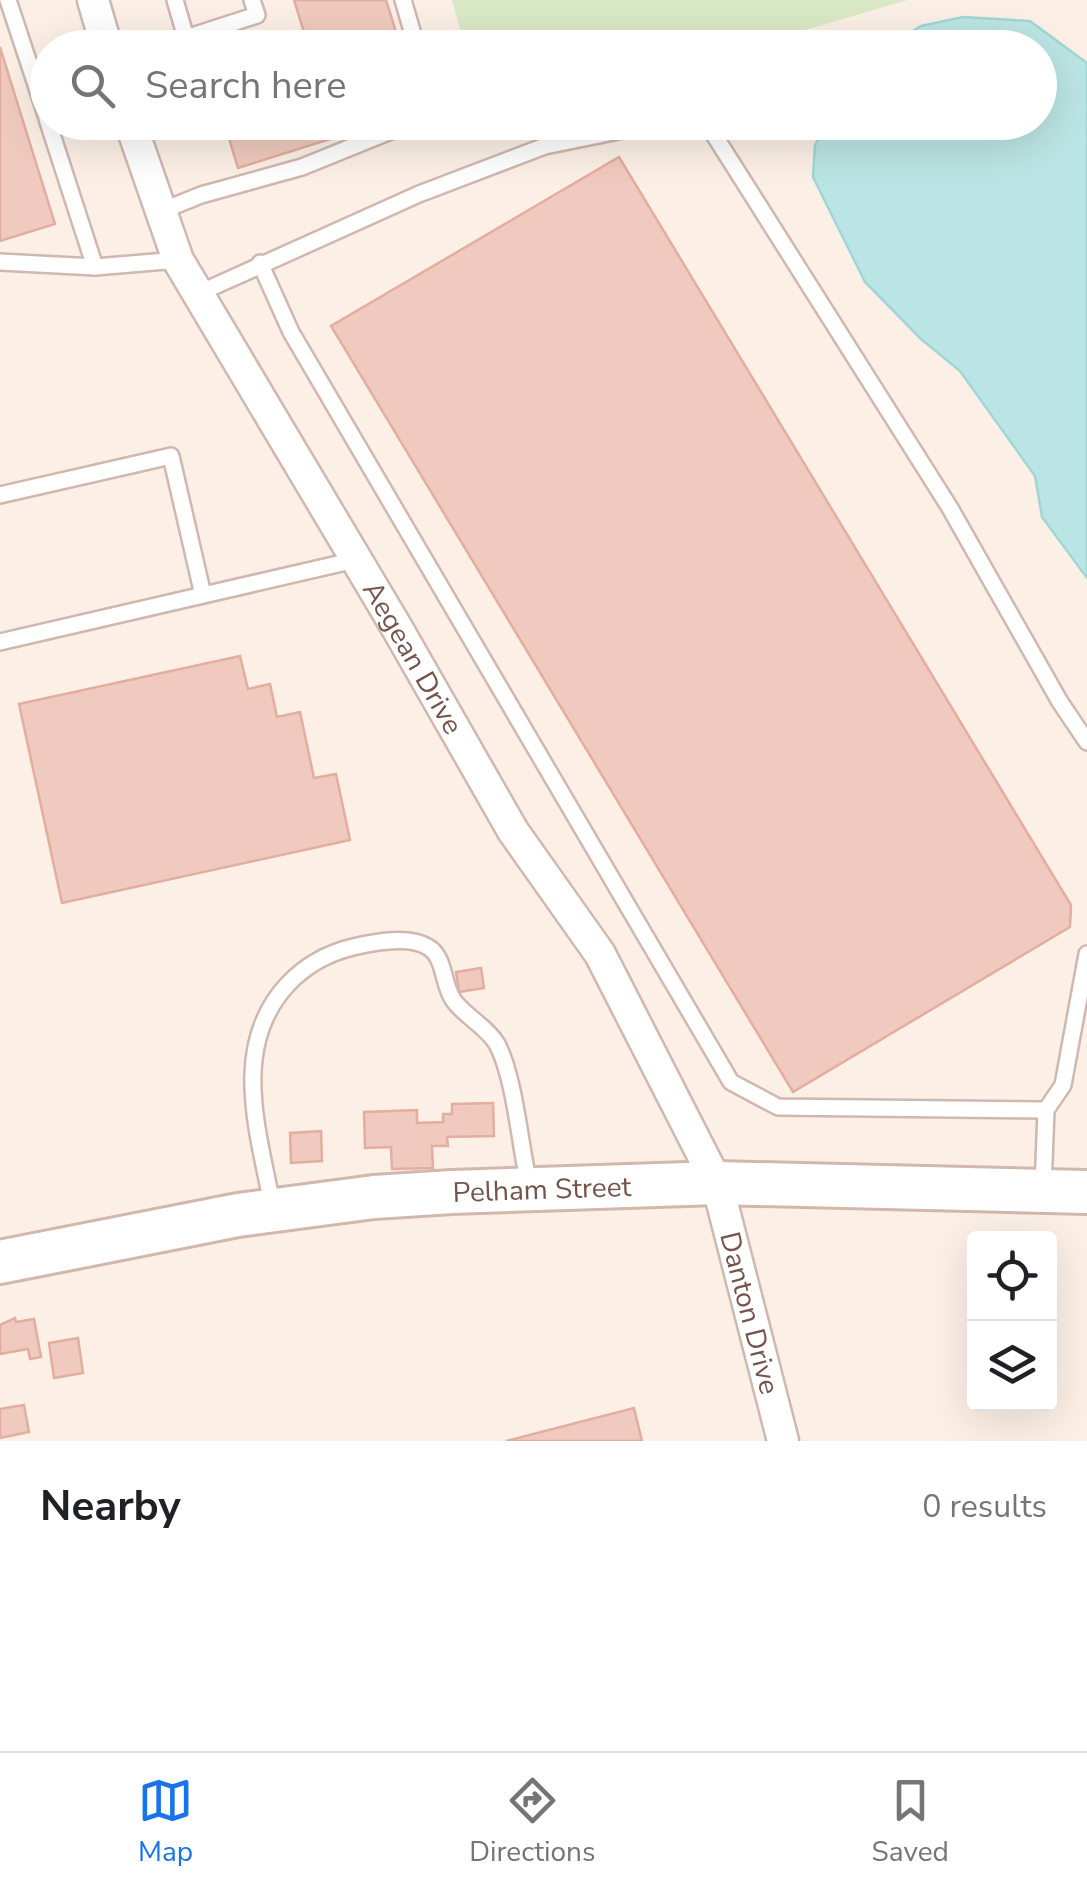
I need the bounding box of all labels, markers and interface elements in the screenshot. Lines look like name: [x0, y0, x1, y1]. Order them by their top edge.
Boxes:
search box: [30, 30, 1057, 140]
icon: search: [65, 58, 120, 113]
text: Search here: [145, 60, 346, 111]
street label: Aegean Drive: [353, 574, 472, 741]
street label: Pelham Street: [452, 1168, 632, 1212]
street label: Danton Drive: [710, 1228, 788, 1398]
map controls: [967, 1231, 1057, 1411]
button: locate: [967, 1231, 1057, 1321]
button: layers: [967, 1321, 1057, 1411]
text: Nearby: [40, 1478, 181, 1535]
text: 0 results: [922, 1485, 1047, 1528]
tab: Map: [138, 1773, 193, 1871]
tab: Directions: [469, 1773, 595, 1871]
tab: Saved: [872, 1773, 949, 1871]

